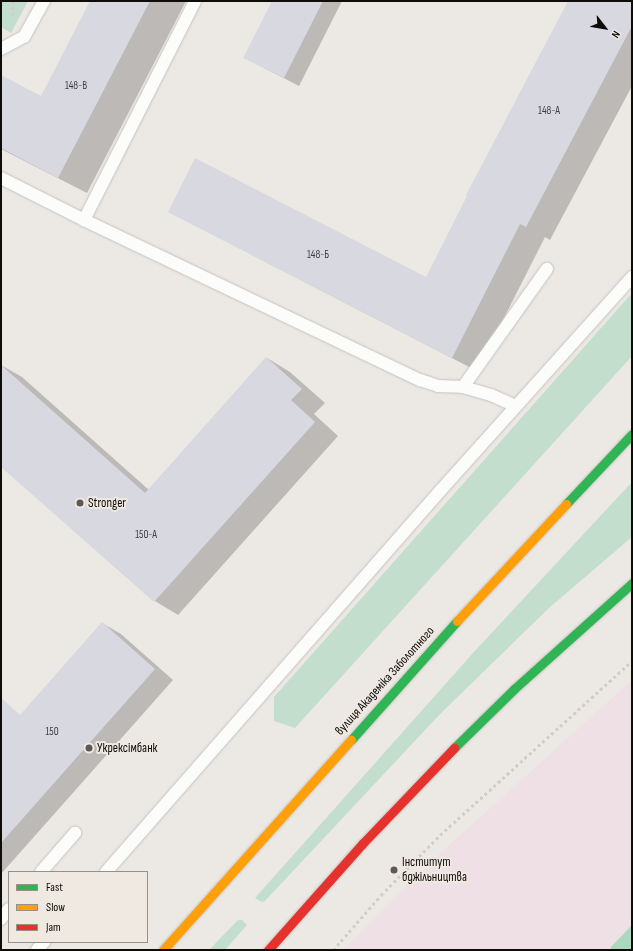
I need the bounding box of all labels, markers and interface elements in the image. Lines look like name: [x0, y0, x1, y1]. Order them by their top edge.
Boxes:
north arrow: [585, 8, 625, 48]
text: N: [609, 29, 623, 40]
house number: 148-В: [65, 79, 87, 93]
house number: 148-А: [538, 104, 560, 118]
house number: 148-Б: [307, 248, 329, 262]
place label: Stronger: [88, 495, 126, 511]
marker: Stronger: [75, 498, 85, 508]
house number: 150-А: [135, 528, 157, 542]
street label: вулиця Академіка Заболотного: [332, 624, 438, 738]
house number: 150: [45, 725, 59, 739]
place label: Укрексімбанк: [97, 740, 157, 756]
marker: Укрексімбанк: [84, 743, 94, 753]
place label: Інститут бджільництва: [402, 855, 467, 886]
marker: Інститут бджільництва: [389, 865, 399, 875]
legend: [8, 871, 148, 943]
text: Fast: [46, 880, 63, 895]
text: Slow: [46, 900, 65, 915]
text: Jam: [46, 920, 61, 935]

